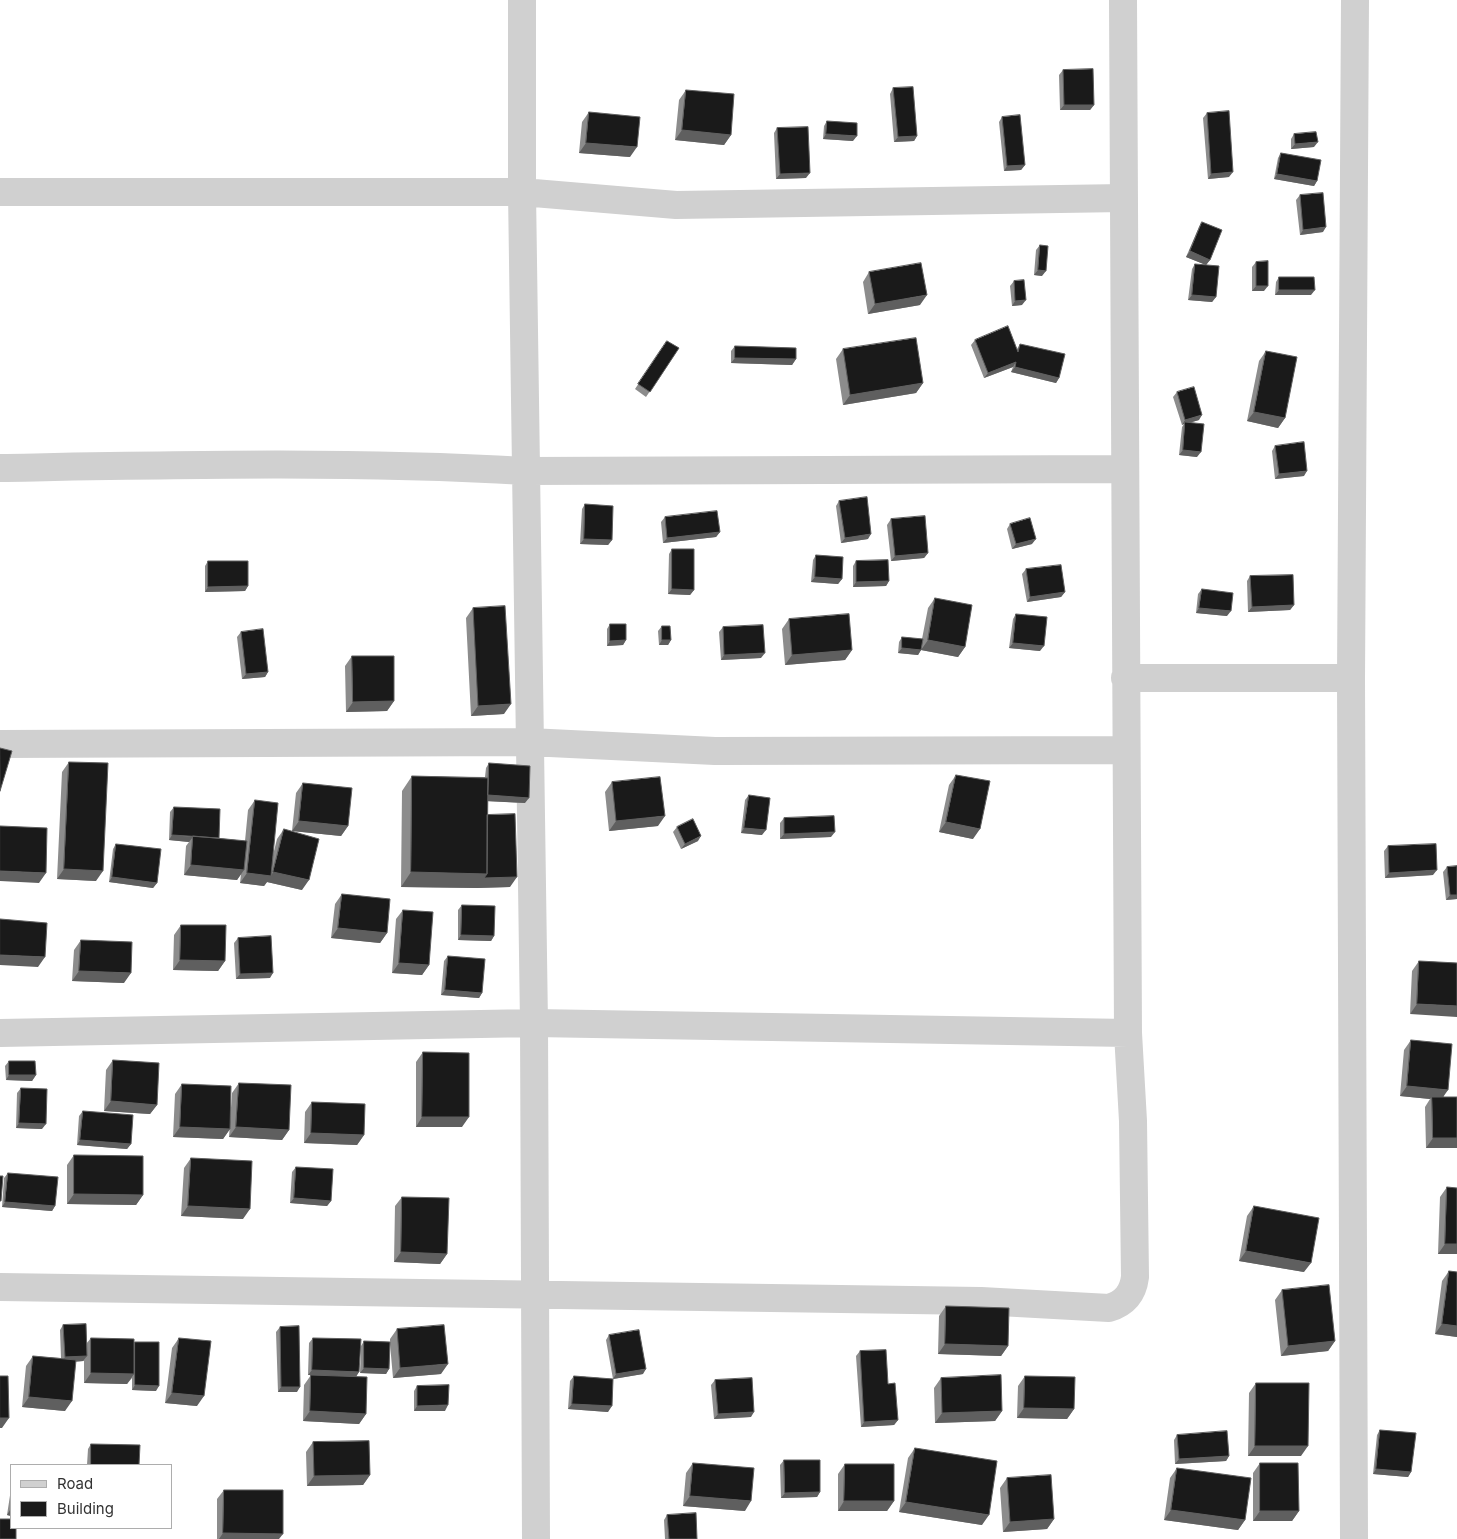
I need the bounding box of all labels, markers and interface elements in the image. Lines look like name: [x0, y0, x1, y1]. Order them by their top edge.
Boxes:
legend: [10, 1464, 172, 1529]
text: Road: [57, 1474, 93, 1493]
text: Building: [57, 1499, 114, 1518]

